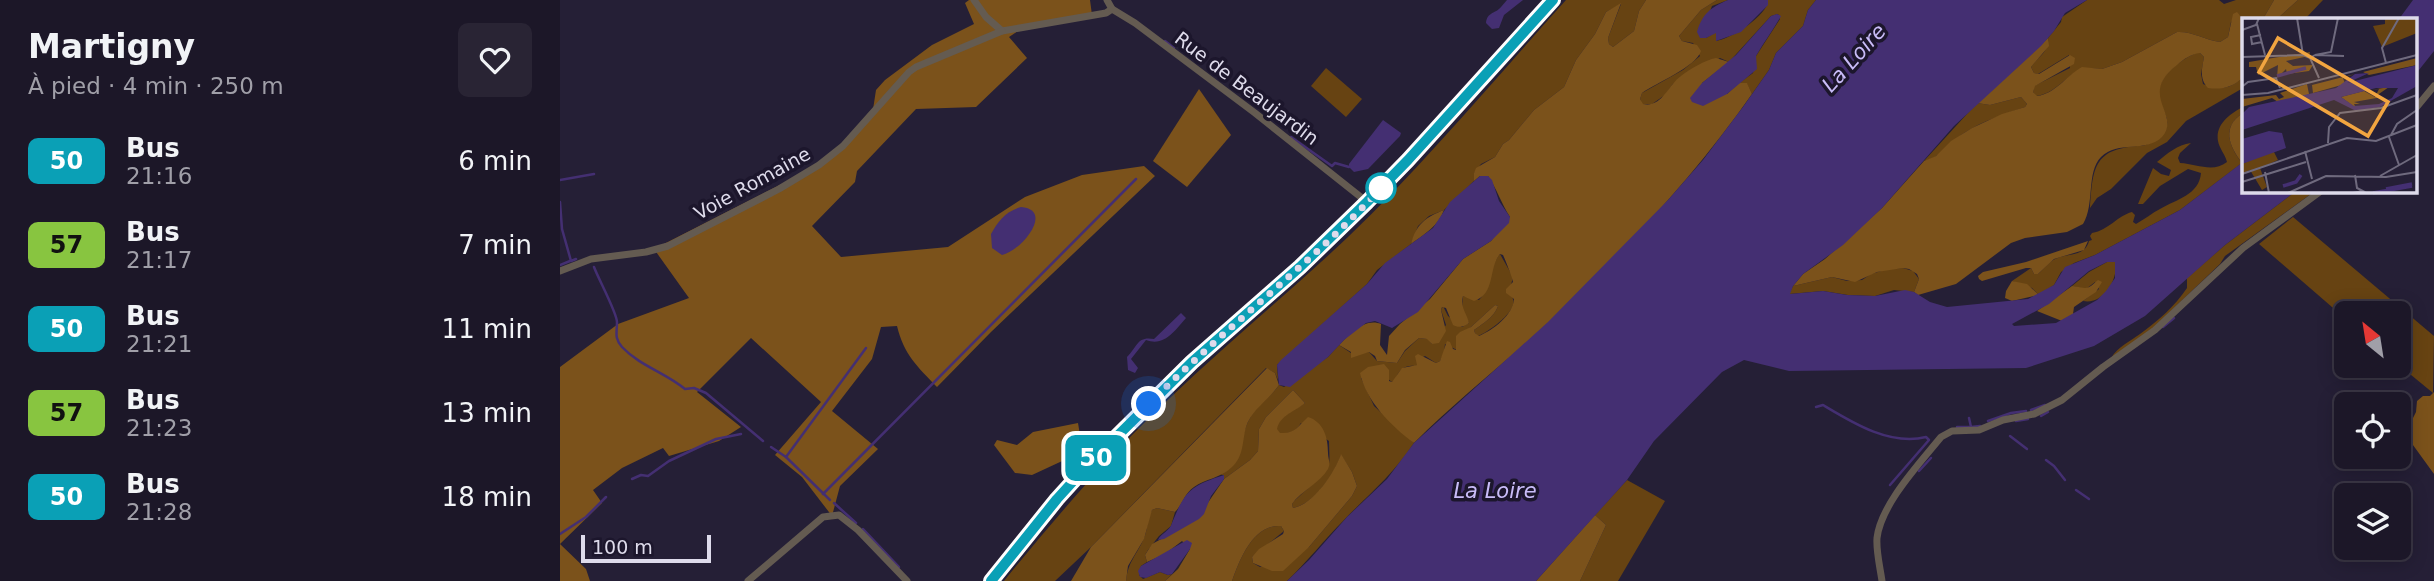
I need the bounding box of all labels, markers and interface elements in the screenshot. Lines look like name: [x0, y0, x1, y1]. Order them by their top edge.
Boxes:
inset map: [2242, 18, 2416, 192]
water label: La Loire: [1817, 19, 1891, 97]
button: heart: [458, 23, 532, 97]
text: Martigny: [28, 27, 195, 66]
street label: Rue de Beaujardin: [1171, 27, 1323, 149]
text: À pied · 4 min · 250 m: [28, 73, 284, 99]
text: Bus: [126, 133, 180, 163]
street label: Voie Romaine: [690, 142, 814, 224]
text: 6 min: [458, 146, 532, 176]
text: 50: [50, 147, 83, 175]
text: 21:16: [126, 163, 192, 189]
unlabelled marker: [1366, 173, 1396, 203]
text: Bus: [126, 217, 180, 247]
text: 7 min: [458, 230, 532, 260]
text: 57: [50, 231, 83, 259]
text: 21:17: [126, 247, 192, 273]
text: Bus: [126, 301, 180, 331]
north arrow: [2334, 301, 2412, 378]
map controls: [2334, 301, 2411, 560]
text: 11 min: [442, 314, 532, 344]
text: 50: [50, 315, 83, 343]
text: 21:21: [126, 331, 192, 357]
text: Bus: [126, 385, 180, 415]
your location: [1131, 386, 1166, 421]
button: locate: [2334, 392, 2411, 469]
text: 13 min: [442, 398, 532, 428]
text: 57: [50, 399, 83, 427]
text: 21:23: [126, 415, 192, 441]
line badge: 50: [1064, 435, 1128, 481]
text: 50: [1079, 444, 1113, 472]
text: Bus: [126, 469, 180, 499]
water label: La Loire: [1453, 479, 1537, 503]
text: 18 min: [442, 482, 532, 512]
text: 50: [50, 483, 83, 511]
button: layers: [2334, 483, 2411, 560]
text: 21:28: [126, 499, 192, 525]
scale bar: [581, 532, 710, 564]
text: 100 m: [592, 536, 653, 558]

